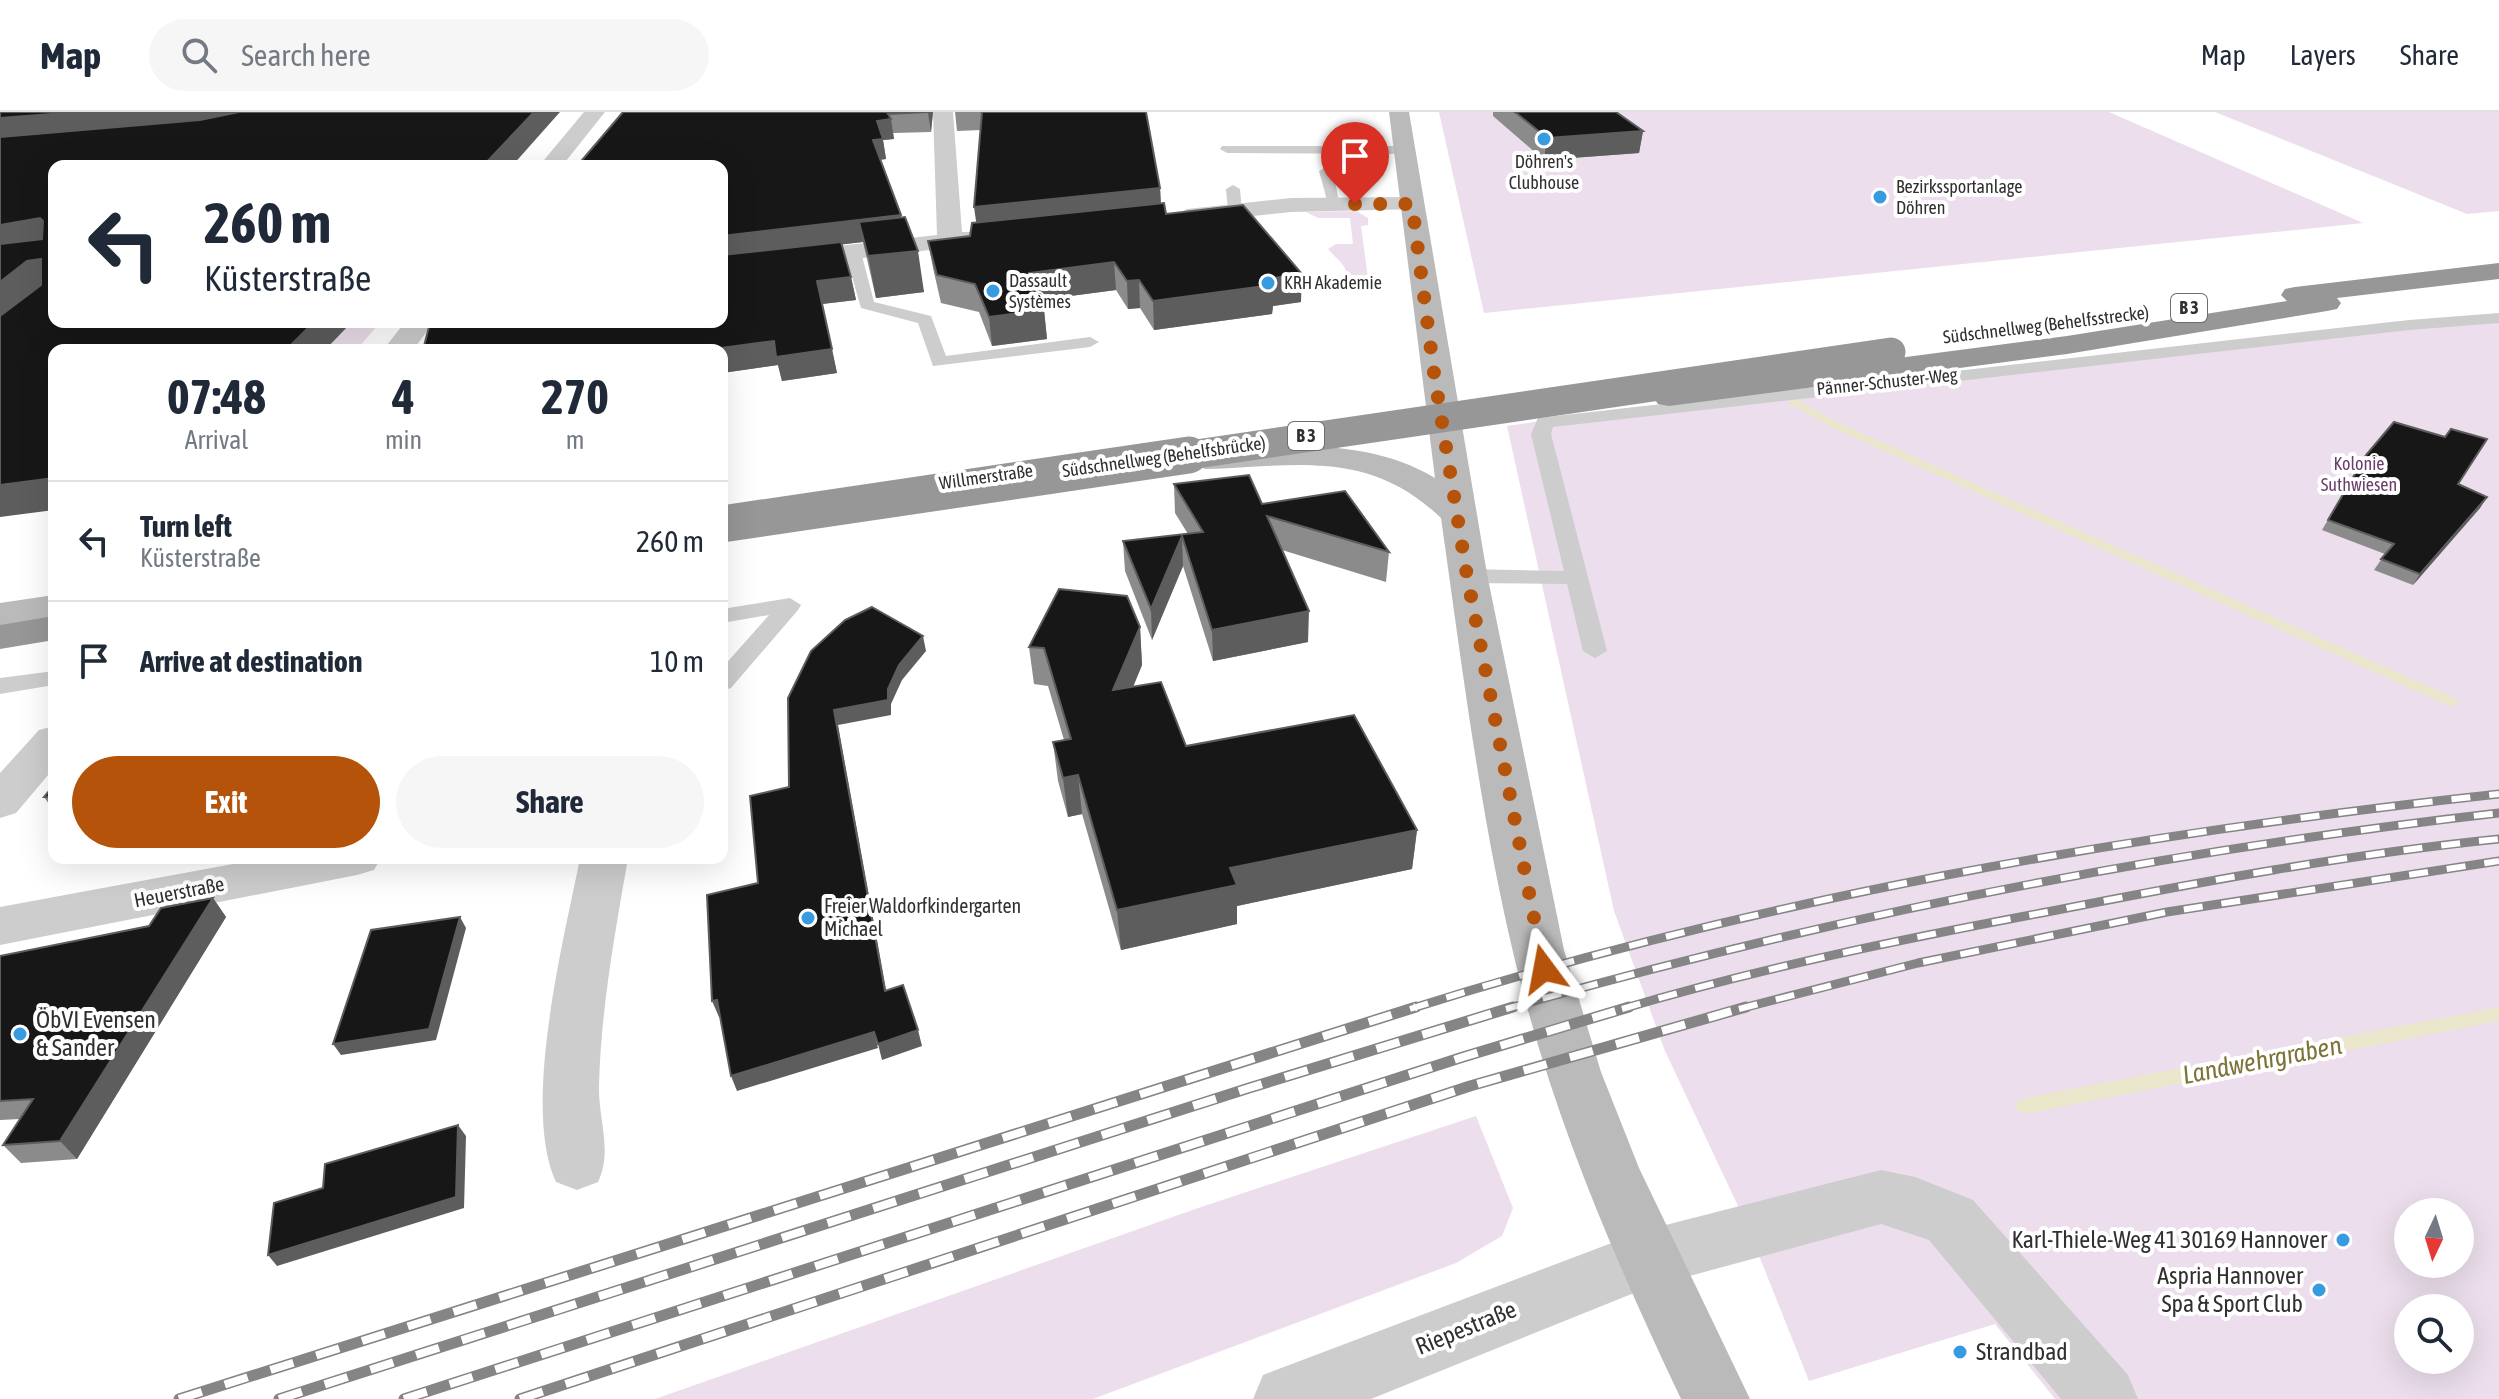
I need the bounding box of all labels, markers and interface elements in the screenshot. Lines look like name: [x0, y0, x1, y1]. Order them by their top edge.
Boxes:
search box: [149, 19, 709, 91]
icon: search: [177, 33, 221, 77]
text: Map: [40, 34, 101, 77]
text: Search here: [241, 38, 371, 72]
text: Map: [2201, 39, 2246, 71]
text: Layers: [2290, 39, 2356, 71]
text: Share: [2400, 39, 2459, 71]
pin: [1321, 122, 1389, 204]
marker: Döhren's Clubhouse: [1535, 130, 1553, 148]
icon: arrive: [1333, 134, 1377, 178]
place label: Döhren's Clubhouse: [1509, 151, 1579, 193]
place label: Bezirkssportanlage Döhren: [1896, 176, 2022, 218]
marker: Bezirkssportanlage Döhren: [1871, 188, 1889, 206]
text: 260 m: [204, 191, 331, 255]
icon: left: [72, 192, 176, 296]
text: Küsterstraße: [204, 257, 371, 299]
place label: Dassault Systèmes: [1009, 270, 1071, 312]
place label: KRH Akademie: [1284, 272, 1382, 293]
marker: KRH Akademie: [1259, 274, 1277, 292]
marker: Dassault Systèmes: [984, 282, 1002, 300]
road number: B 3: [2171, 294, 2207, 322]
street label: Südschnellweg (Behelfsstrecke): [1942, 301, 2150, 348]
street label: Pänner-Schuster-Weg: [1815, 364, 1959, 399]
text: 07:48: [167, 369, 266, 424]
text: 4: [392, 369, 415, 424]
text: 270: [541, 369, 609, 424]
road number: B 3: [1288, 422, 1324, 450]
text: Arrival: [185, 425, 248, 455]
text: min: [385, 425, 422, 455]
text: m: [566, 425, 584, 455]
street label: Südschnellweg (Behelfsbrücke): [1061, 432, 1267, 481]
park label: Kolonie Suthwiesen: [2321, 453, 2397, 495]
street label: Willmerstraße: [938, 460, 1034, 493]
text: Turn left: [140, 509, 232, 543]
icon: left: [72, 519, 116, 563]
text: 260 m: [636, 524, 704, 558]
text: Küsterstraße: [140, 543, 261, 573]
icon: arrive: [72, 639, 116, 683]
text: Arrive at destination: [140, 644, 362, 678]
text: 10 m: [650, 644, 704, 678]
button: Exit: [72, 756, 380, 848]
button: Share: [396, 756, 704, 848]
street label: Heuerstraße: [132, 871, 226, 912]
place label: Freier Waldorfkindergarten Michael: [824, 894, 1021, 940]
marker: Freier Waldorfkindergarten Michael: [799, 909, 817, 927]
position arrow: [1502, 927, 1586, 1011]
place label: ÖbVI Evensen & Sander: [36, 1006, 156, 1061]
marker: ÖbVI Evensen & Sander: [11, 1025, 29, 1043]
water label: Landwehrgraben: [2180, 1030, 2345, 1090]
north arrow: [2394, 1198, 2474, 1278]
map controls: [2394, 1198, 2474, 1374]
place label: Karl-Thiele-Weg 41 30169 Hannover: [2011, 1226, 2328, 1253]
marker: Karl-Thiele-Weg 41 30169 Hannover: [2334, 1231, 2352, 1249]
place label: Aspria Hannover Spa & Sport Club: [2157, 1262, 2304, 1317]
marker: Aspria Hannover Spa & Sport Club: [2310, 1281, 2328, 1299]
button: search: [2394, 1294, 2474, 1374]
street label: Riepestraße: [1412, 1295, 1520, 1360]
place label: Strandbad: [1976, 1338, 2068, 1365]
marker: Strandbad: [1951, 1343, 1969, 1361]

